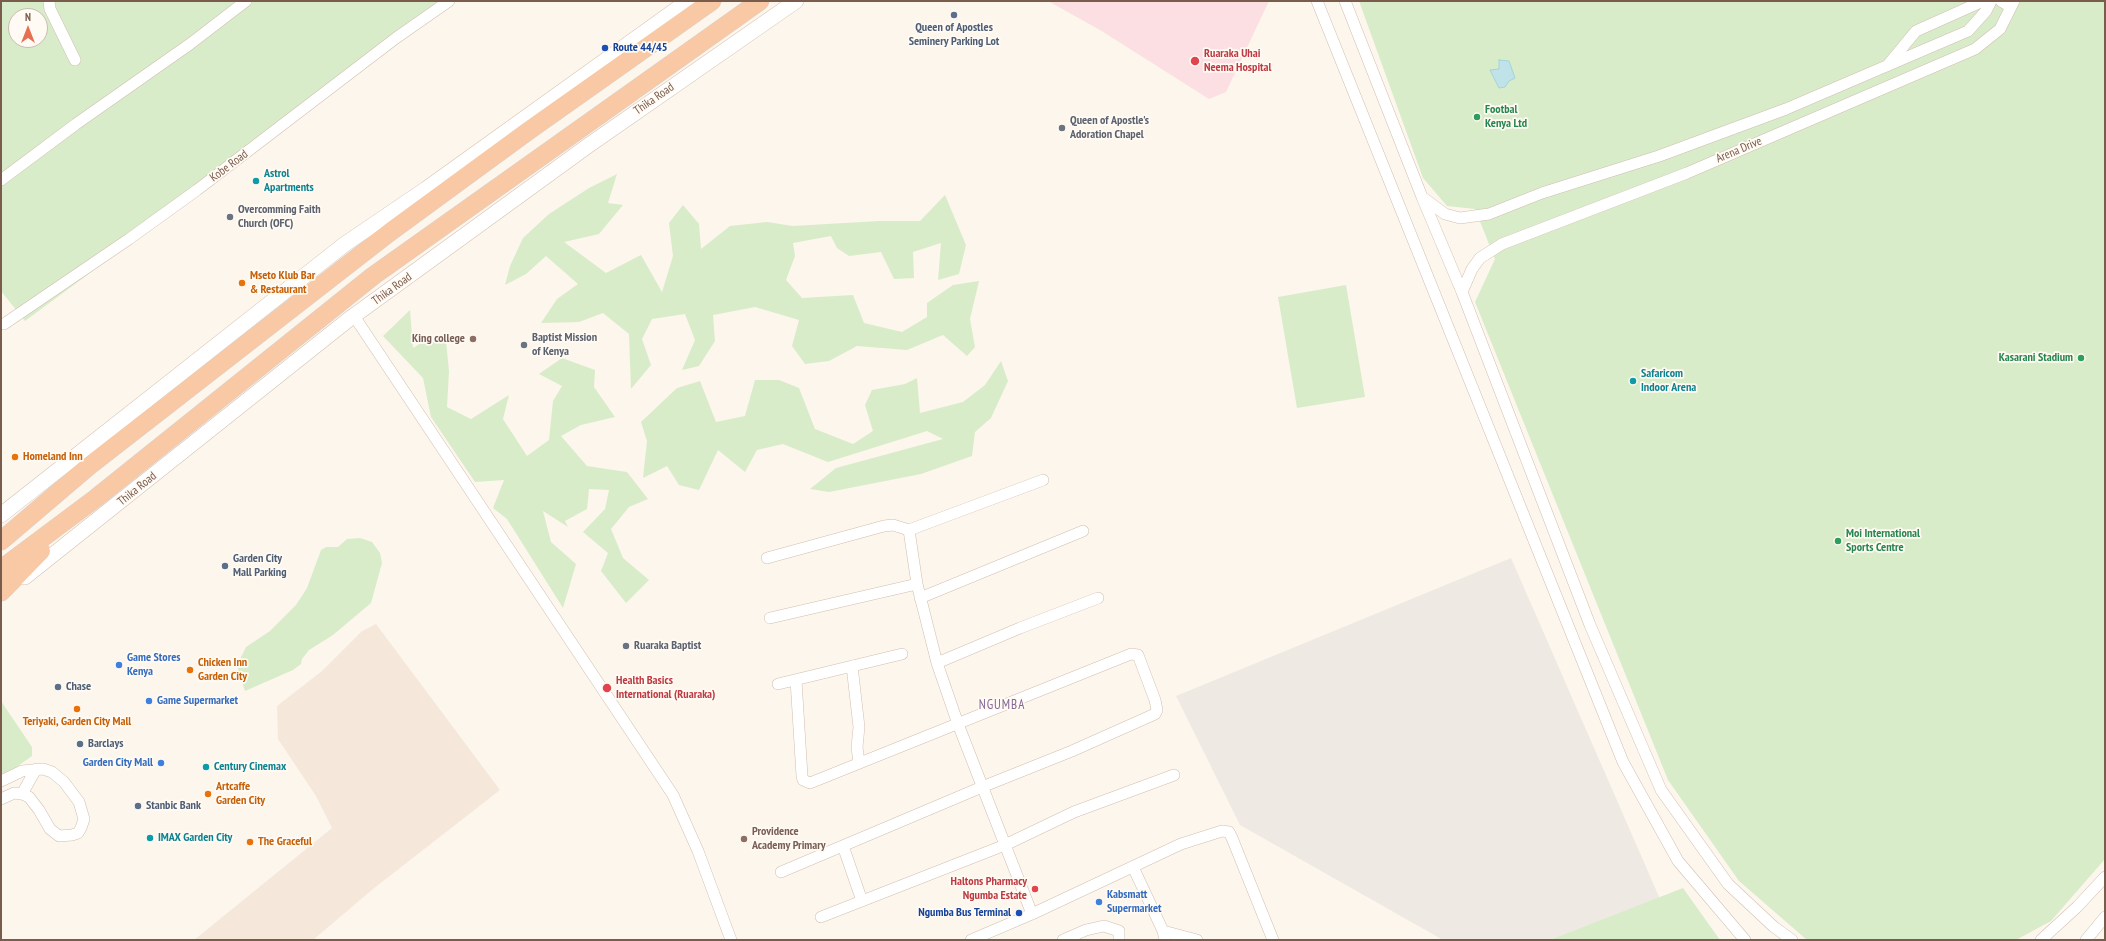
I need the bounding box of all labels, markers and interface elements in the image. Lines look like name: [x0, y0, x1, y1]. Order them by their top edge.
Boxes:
north arrow: [8, 8, 48, 48]
text: N: [25, 10, 31, 24]
marker: Queen of Apostles Seminery Parking Lot: [949, 10, 959, 20]
place label: Queen of Apostles Seminery Parking Lot: [909, 21, 999, 49]
place label: Route 44/45: [613, 41, 667, 55]
marker: Route 44/45: [600, 43, 610, 53]
place label: Ruaraka Uhai Neema Hospital: [1204, 47, 1271, 75]
marker: Ruaraka Uhai Neema Hospital: [1189, 55, 1201, 67]
street label: Thika Road: [631, 80, 677, 118]
place label: Footbal Kenya Ltd: [1485, 103, 1527, 131]
marker: Footbal Kenya Ltd: [1472, 112, 1482, 122]
place label: Queen of Apostle's Adoration Chapel: [1070, 114, 1149, 142]
marker: Queen of Apostle's Adoration Chapel: [1057, 123, 1067, 133]
street label: Arena Drive: [1714, 134, 1764, 166]
street label: Kobe Road: [207, 147, 251, 185]
place label: Astrol Apartments: [264, 167, 314, 195]
marker: Astrol Apartments: [251, 176, 261, 186]
place label: Overcomming Faith Church (OFC): [238, 203, 321, 231]
marker: Overcomming Faith Church (OFC): [225, 212, 235, 222]
place label: Mseto Klub Bar & Restaurant: [250, 269, 315, 297]
street label: Thika Road: [369, 270, 415, 308]
marker: Mseto Klub Bar & Restaurant: [237, 278, 247, 288]
place label: Baptist Mission of Kenya: [532, 331, 597, 359]
place label: King college: [412, 332, 465, 346]
marker: King college: [468, 334, 478, 344]
marker: Baptist Mission of Kenya: [519, 340, 529, 350]
place label: Kasarani Stadium: [1999, 351, 2073, 365]
marker: Kasarani Stadium: [2076, 353, 2086, 363]
place label: Safaricom Indoor Arena: [1641, 367, 1696, 395]
marker: Safaricom Indoor Arena: [1628, 376, 1638, 386]
place label: Homeland Inn: [23, 450, 83, 464]
marker: Homeland Inn: [10, 452, 20, 462]
street label: Thika Road: [115, 469, 159, 509]
place label: Moi International Sports Centre: [1846, 527, 1920, 555]
marker: Moi International Sports Centre: [1833, 536, 1843, 546]
place label: Garden City Mall Parking: [233, 552, 286, 580]
marker: Garden City Mall Parking: [220, 561, 230, 571]
place label: Ruaraka Baptist: [634, 639, 701, 653]
marker: Ruaraka Baptist: [621, 641, 631, 651]
place label: Game Stores Kenya: [127, 651, 180, 679]
place label: Chicken Inn Garden City: [198, 656, 247, 684]
marker: Game Stores Kenya: [114, 660, 124, 670]
marker: Chicken Inn Garden City: [185, 665, 195, 675]
place label: Health Basics International (Ruaraka): [616, 674, 715, 702]
place label: Chase: [66, 680, 91, 694]
marker: Chase: [53, 682, 63, 692]
marker: Health Basics International (Ruaraka): [601, 682, 613, 694]
place label: Game Supermarket: [157, 694, 238, 708]
marker: Game Supermarket: [144, 696, 154, 706]
district label: NGUMBA: [979, 697, 1025, 713]
marker: Teriyaki, Garden City Mall: [72, 704, 82, 714]
place label: Teriyaki, Garden City Mall: [23, 715, 131, 729]
place label: Barclays: [88, 737, 123, 751]
marker: Barclays: [75, 739, 85, 749]
place label: Garden City Mall: [83, 756, 153, 770]
marker: Garden City Mall: [156, 758, 166, 768]
place label: Century Cinemax: [214, 760, 286, 774]
marker: Century Cinemax: [201, 762, 211, 772]
place label: Artcaffe Garden City: [216, 780, 265, 808]
marker: Artcaffe Garden City: [203, 789, 213, 799]
place label: Stanbic Bank: [146, 799, 201, 813]
marker: Stanbic Bank: [133, 801, 143, 811]
place label: Providence Academy Primary: [752, 825, 826, 853]
place label: IMAX Garden City: [158, 831, 232, 845]
marker: IMAX Garden City: [145, 833, 155, 843]
marker: Providence Academy Primary: [739, 834, 749, 844]
place label: The Graceful: [258, 835, 312, 849]
marker: The Graceful: [245, 837, 255, 847]
place label: Haltons Pharmacy Ngumba Estate: [951, 875, 1027, 903]
marker: Haltons Pharmacy Ngumba Estate: [1030, 884, 1040, 894]
place label: Kabsmatt Supermarket: [1107, 888, 1162, 916]
marker: Kabsmatt Supermarket: [1094, 897, 1104, 907]
place label: Ngumba Bus Terminal: [918, 906, 1011, 920]
marker: Ngumba Bus Terminal: [1014, 908, 1024, 918]

